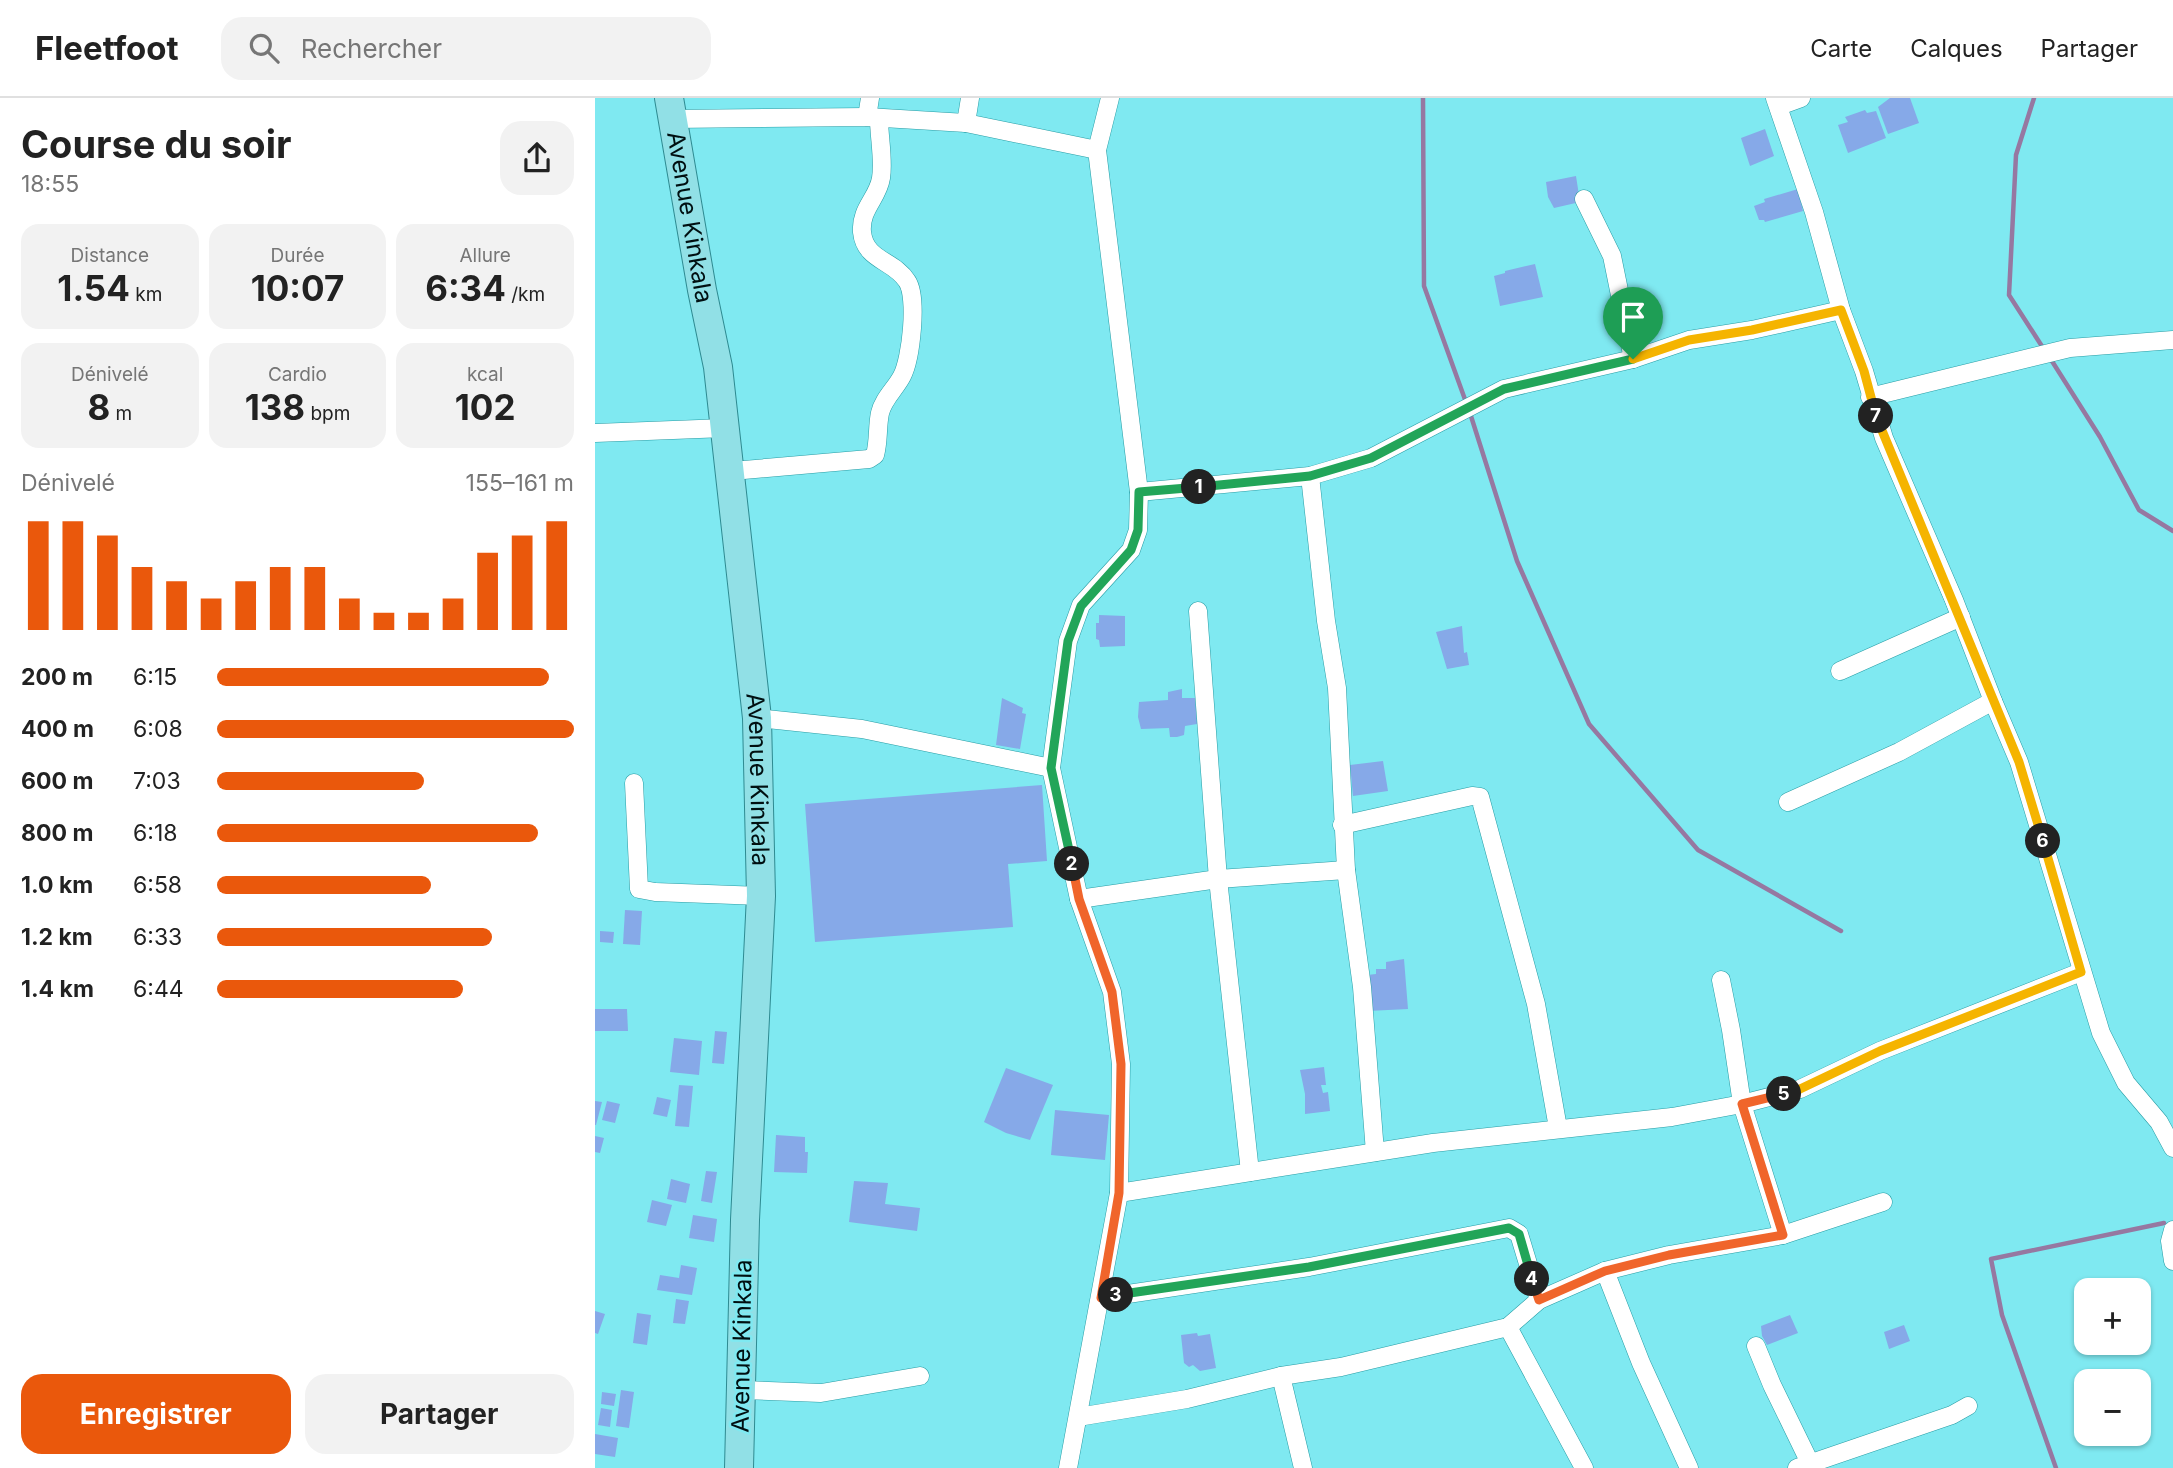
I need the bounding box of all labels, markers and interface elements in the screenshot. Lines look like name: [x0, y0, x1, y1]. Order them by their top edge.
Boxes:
search box: [221, 17, 711, 80]
text: Fleetfoot: [35, 28, 179, 68]
icon: search: [245, 29, 283, 67]
text: Rechercher: [301, 33, 442, 64]
text: Carte: [1810, 34, 1872, 63]
text: Calques: [1910, 34, 2003, 63]
text: Partager: [2041, 34, 2138, 63]
text: Course du soir: [21, 121, 291, 167]
button: share: [500, 121, 574, 195]
street label: Avenue Kinkala: [661, 129, 719, 306]
text: 18:55: [21, 170, 79, 198]
text: Distance: [71, 244, 149, 267]
text: Durée: [271, 244, 324, 267]
text: Allure: [459, 244, 511, 267]
text: 1.54: [57, 267, 130, 309]
text: 10:07: [251, 267, 344, 309]
text: 6:34: [425, 267, 506, 309]
text: km: [130, 283, 162, 306]
text: /km: [506, 283, 545, 306]
pin: [1603, 287, 1663, 359]
icon: arrive: [1614, 298, 1652, 336]
text: Dénivelé: [71, 363, 149, 386]
text: Cardio: [268, 363, 327, 386]
text: kcal: [467, 363, 503, 386]
text: 8: [87, 386, 110, 428]
text: 138: [245, 386, 305, 428]
text: 102: [455, 386, 516, 428]
pin: 7: [1859, 398, 1893, 434]
text: m: [110, 402, 132, 425]
text: bpm: [305, 402, 350, 425]
text: 7: [1870, 404, 1881, 427]
text: Dénivelé: [21, 469, 115, 497]
text: 155–161 m: [466, 469, 574, 497]
pin: 1: [1181, 470, 1217, 504]
text: 1: [1194, 475, 1203, 498]
text: 200 m: [21, 663, 93, 691]
text: 6:15: [133, 663, 177, 691]
street label: Avenue Kinkala: [740, 691, 775, 866]
text: 400 m: [21, 715, 94, 743]
text: 6:08: [133, 715, 183, 743]
text: 600 m: [21, 767, 93, 795]
text: 7:03: [133, 767, 181, 795]
text: 800 m: [21, 819, 93, 847]
text: 6:18: [133, 819, 177, 847]
pin: 6: [2025, 824, 2061, 858]
text: 6: [2036, 829, 2049, 852]
pin: 2: [1055, 846, 1089, 882]
text: 2: [1066, 852, 1077, 875]
text: 1.0 km: [21, 871, 93, 899]
text: 6:58: [133, 871, 182, 899]
text: 1.2 km: [21, 923, 93, 951]
text: 6:33: [133, 923, 182, 951]
text: 1.4 km: [21, 975, 94, 1003]
text: 6:44: [133, 975, 184, 1003]
pin: 5: [1767, 1076, 1801, 1112]
text: 5: [1777, 1082, 1790, 1105]
street label: Avenue Kinkala: [725, 1259, 758, 1433]
pin: 4: [1515, 1262, 1549, 1296]
text: 4: [1525, 1267, 1538, 1290]
pin: 3: [1099, 1278, 1133, 1312]
map controls: [2074, 1278, 2151, 1446]
button: +: [2074, 1278, 2151, 1355]
text: 3: [1109, 1283, 1122, 1306]
button: −: [2074, 1369, 2151, 1446]
button: Enregistrer: [21, 1374, 291, 1454]
button: Partager: [305, 1374, 574, 1454]

